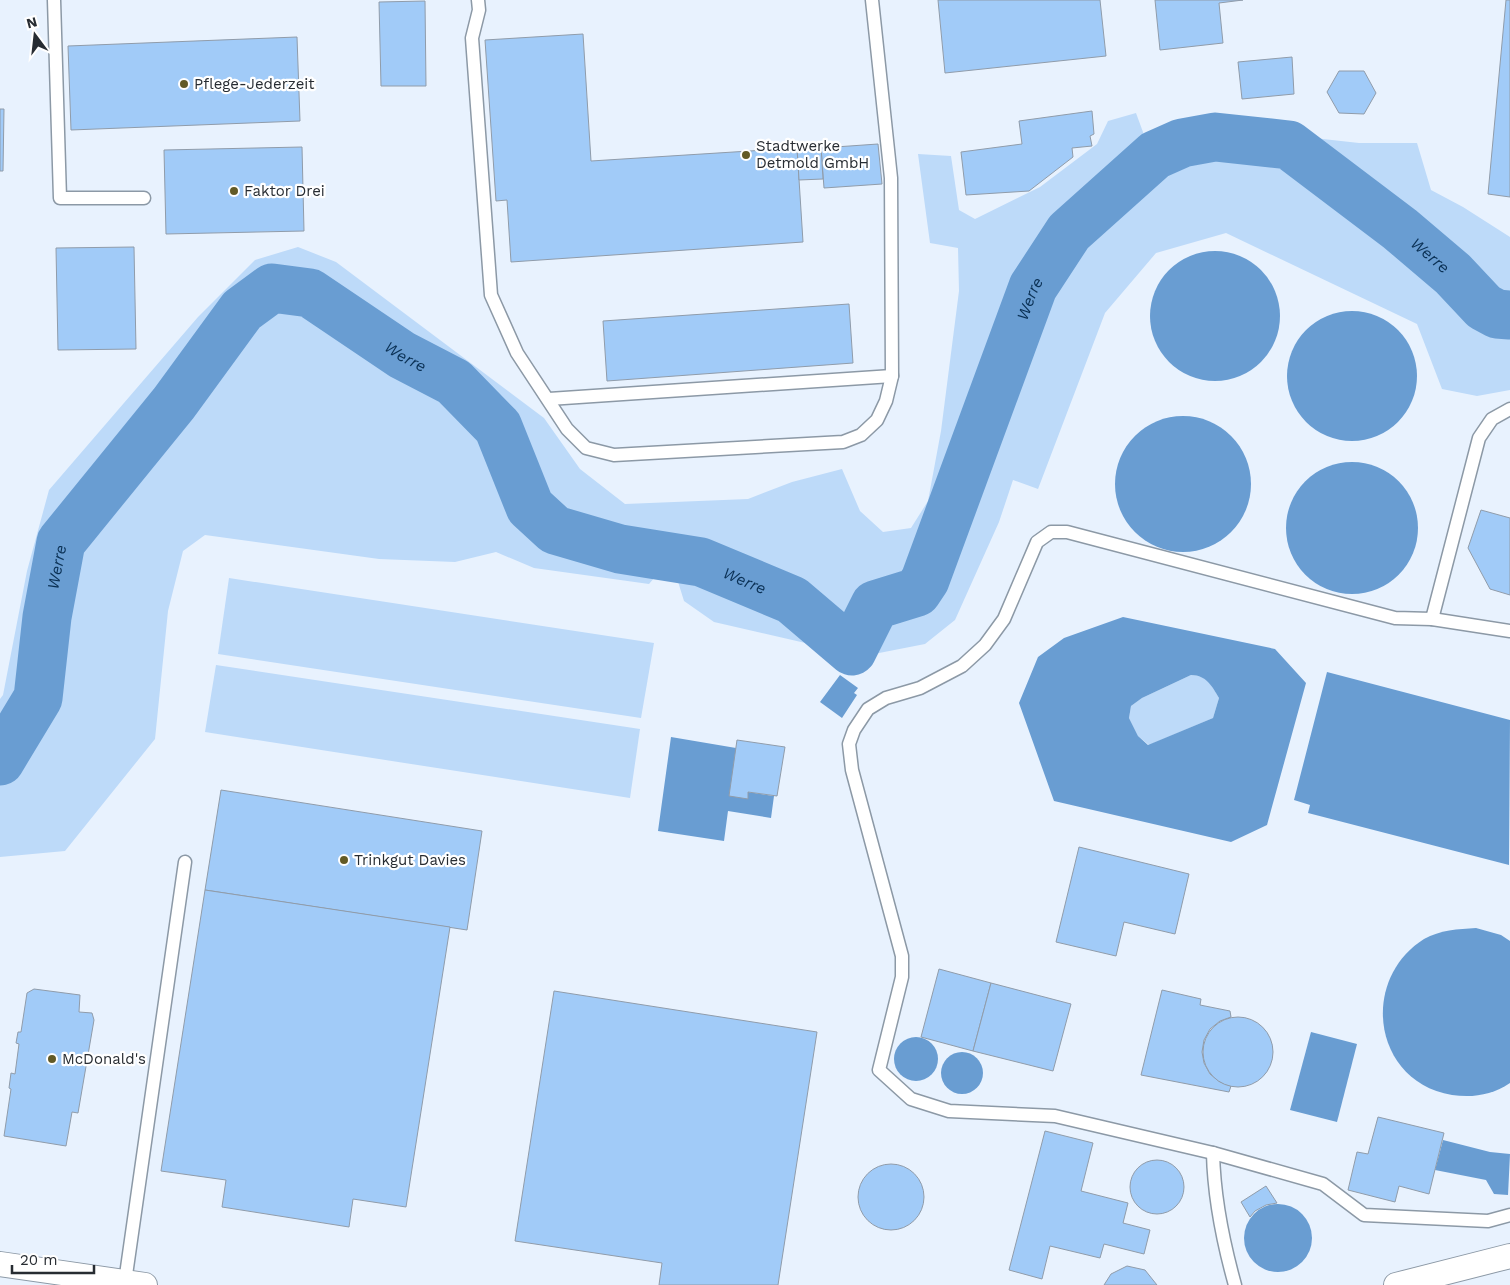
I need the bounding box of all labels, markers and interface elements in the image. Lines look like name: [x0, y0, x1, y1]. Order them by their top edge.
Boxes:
north arrow: [10, 10, 60, 60]
text: N: [25, 13, 39, 32]
place label: Pflege-Jederzeit: [194, 75, 315, 93]
marker: Pflege-Jederzeit: [178, 78, 190, 90]
place label: Stadtwerke Detmold GmbH: [756, 137, 869, 172]
marker: Stadtwerke Detmold GmbH: [740, 149, 752, 161]
place label: Faktor Drei: [244, 182, 325, 200]
marker: Faktor Drei: [228, 185, 240, 197]
water label: Werre: [1407, 233, 1454, 277]
water label: Werre: [1013, 273, 1047, 323]
water label: Werre: [381, 337, 430, 376]
water label: Werre: [43, 543, 70, 591]
water label: Werre: [720, 563, 769, 598]
place label: Trinkgut Davies: [354, 851, 466, 869]
marker: Trinkgut Davies: [338, 854, 350, 866]
place label: McDonald's: [62, 1050, 146, 1068]
marker: McDonald's: [46, 1053, 58, 1065]
scale bar: [12, 1242, 95, 1274]
text: 20 m: [20, 1251, 58, 1269]

